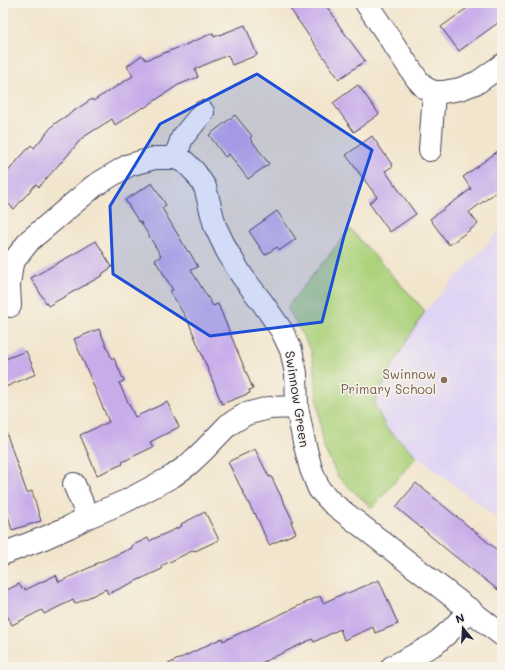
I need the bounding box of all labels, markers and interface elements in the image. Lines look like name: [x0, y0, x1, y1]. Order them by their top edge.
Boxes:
street label: Swinnow Green: [282, 350, 314, 448]
place label: Swinnow Primary School: [341, 365, 436, 397]
marker: Swinnow Primary School: [439, 375, 449, 385]
north arrow: [443, 608, 483, 648]
text: N: [453, 610, 466, 626]

